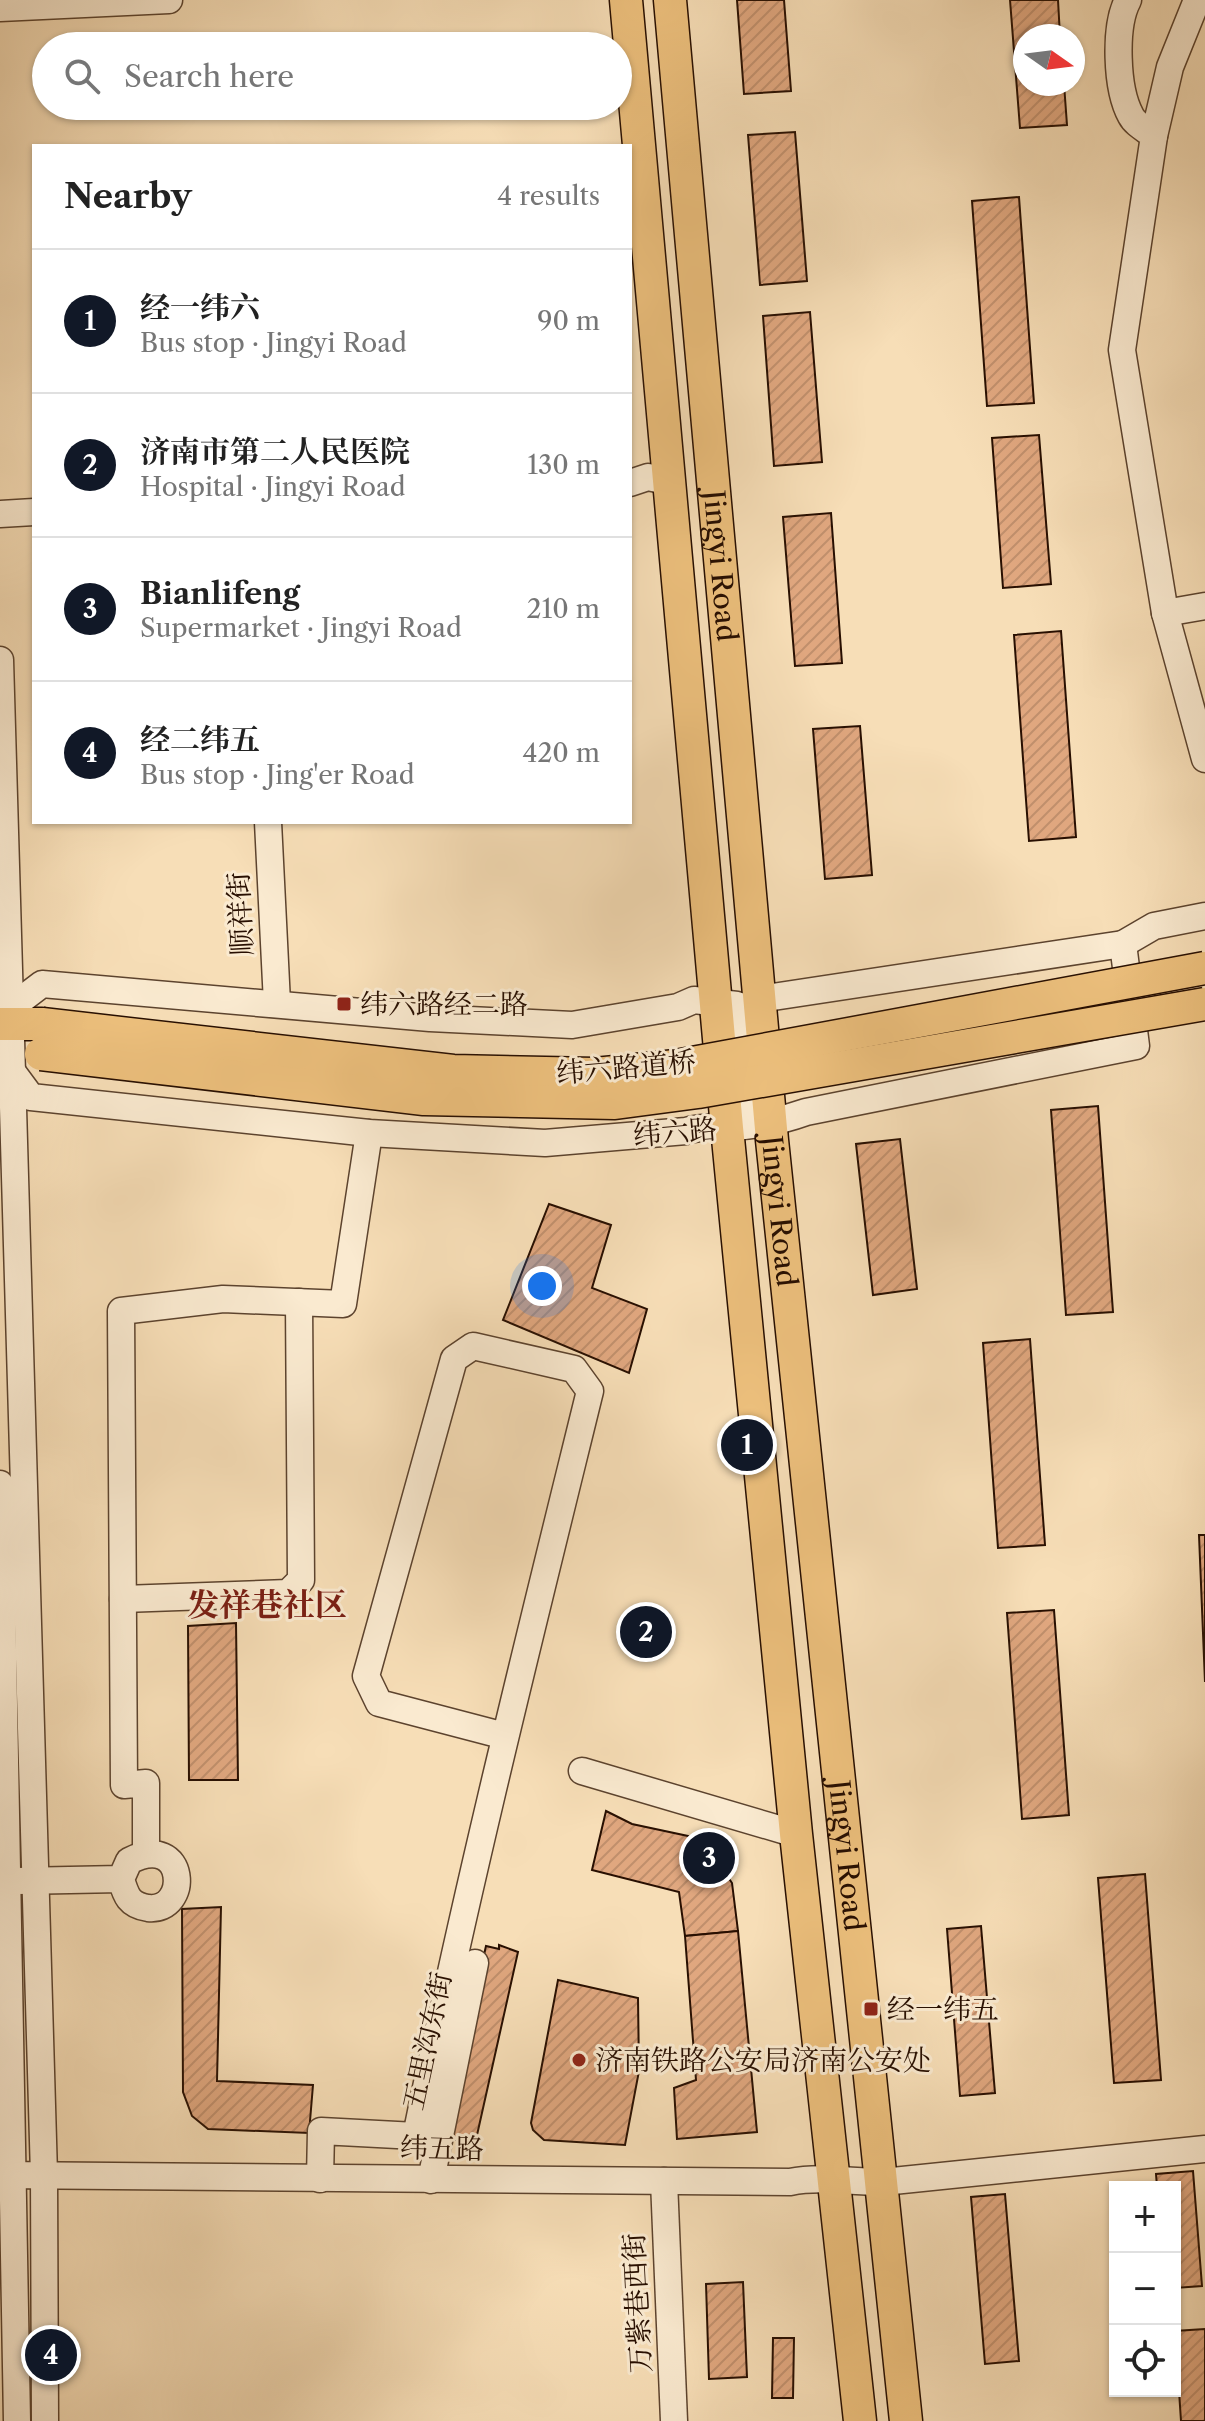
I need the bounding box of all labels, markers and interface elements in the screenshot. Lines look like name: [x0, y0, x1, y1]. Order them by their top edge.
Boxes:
north arrow: [1013, 24, 1085, 96]
search box: [32, 32, 632, 120]
icon: search: [60, 54, 104, 98]
text: Search here: [124, 58, 294, 95]
text: Nearby: [64, 175, 192, 217]
text: 4 results: [497, 180, 600, 212]
text: 经一纬六: [140, 289, 260, 326]
text: 1: [84, 305, 96, 337]
text: 90 m: [537, 305, 600, 337]
text: Bus stop · Jingyi Road: [140, 327, 407, 359]
text: 济南市第二人民医院: [140, 433, 410, 470]
text: 2: [82, 449, 98, 481]
text: 130 m: [527, 449, 600, 481]
text: Hospital · Jingyi Road: [140, 471, 405, 503]
street label: Jingyi Road: [697, 485, 744, 643]
text: Bianlifeng: [140, 575, 300, 612]
text: 3: [83, 593, 97, 625]
text: 210 m: [527, 593, 600, 625]
text: Supermarket · Jingyi Road: [140, 612, 462, 644]
text: 经二纬五: [140, 721, 260, 758]
text: 4: [82, 737, 98, 769]
text: 420 m: [522, 737, 600, 769]
text: Bus stop · Jing'er Road: [140, 759, 415, 791]
street label: 顺祥街: [221, 871, 259, 957]
place label: 纬六路经二路: [360, 987, 528, 1021]
marker: 纬六路经二路: [335, 995, 353, 1013]
street label: 纬六路道桥: [555, 1044, 697, 1090]
street label: 纬六路: [632, 1111, 718, 1153]
street label: Jingyi Road: [754, 1130, 804, 1288]
your location: [522, 1266, 562, 1306]
pin: 1: [721, 1415, 773, 1475]
district label: 发祥巷社区: [187, 1585, 347, 1624]
pin: 2: [620, 1602, 672, 1662]
street label: Jingyi Road: [822, 1774, 872, 1933]
pin: 3: [683, 1828, 735, 1888]
street label: 五里沟东街: [396, 1969, 458, 2113]
place label: 经一纬五: [887, 1992, 999, 2026]
marker: 经一纬五: [862, 2000, 880, 2018]
place label: 济南铁路公安局济南公安处: [595, 2043, 931, 2077]
marker: 济南铁路公安局济南公安处: [570, 2051, 588, 2069]
street label: 纬五路: [400, 2130, 484, 2166]
map controls: [1109, 2181, 1181, 2397]
button: +: [1109, 2181, 1181, 2253]
street label: 万紫巷西街: [616, 2232, 658, 2374]
button: −: [1109, 2253, 1181, 2325]
pin: 4: [25, 2325, 77, 2385]
button: locate: [1109, 2325, 1181, 2397]

